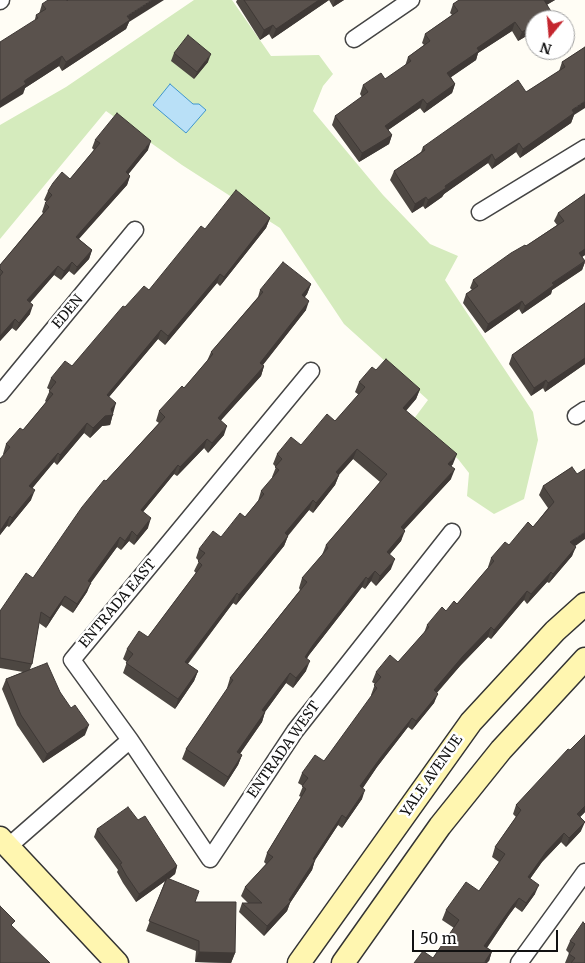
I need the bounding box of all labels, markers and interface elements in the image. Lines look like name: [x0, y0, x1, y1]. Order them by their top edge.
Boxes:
north arrow: [525, 10, 575, 60]
text: N: [538, 38, 554, 59]
street label: EDEN: [49, 292, 87, 332]
street label: ENTRADA EAST: [76, 556, 160, 652]
street label: ENTRADA WEST: [244, 698, 324, 802]
street label: YALE AVENUE: [398, 732, 466, 820]
scale bar: [415, 920, 561, 952]
text: 50 m: [420, 929, 457, 948]

